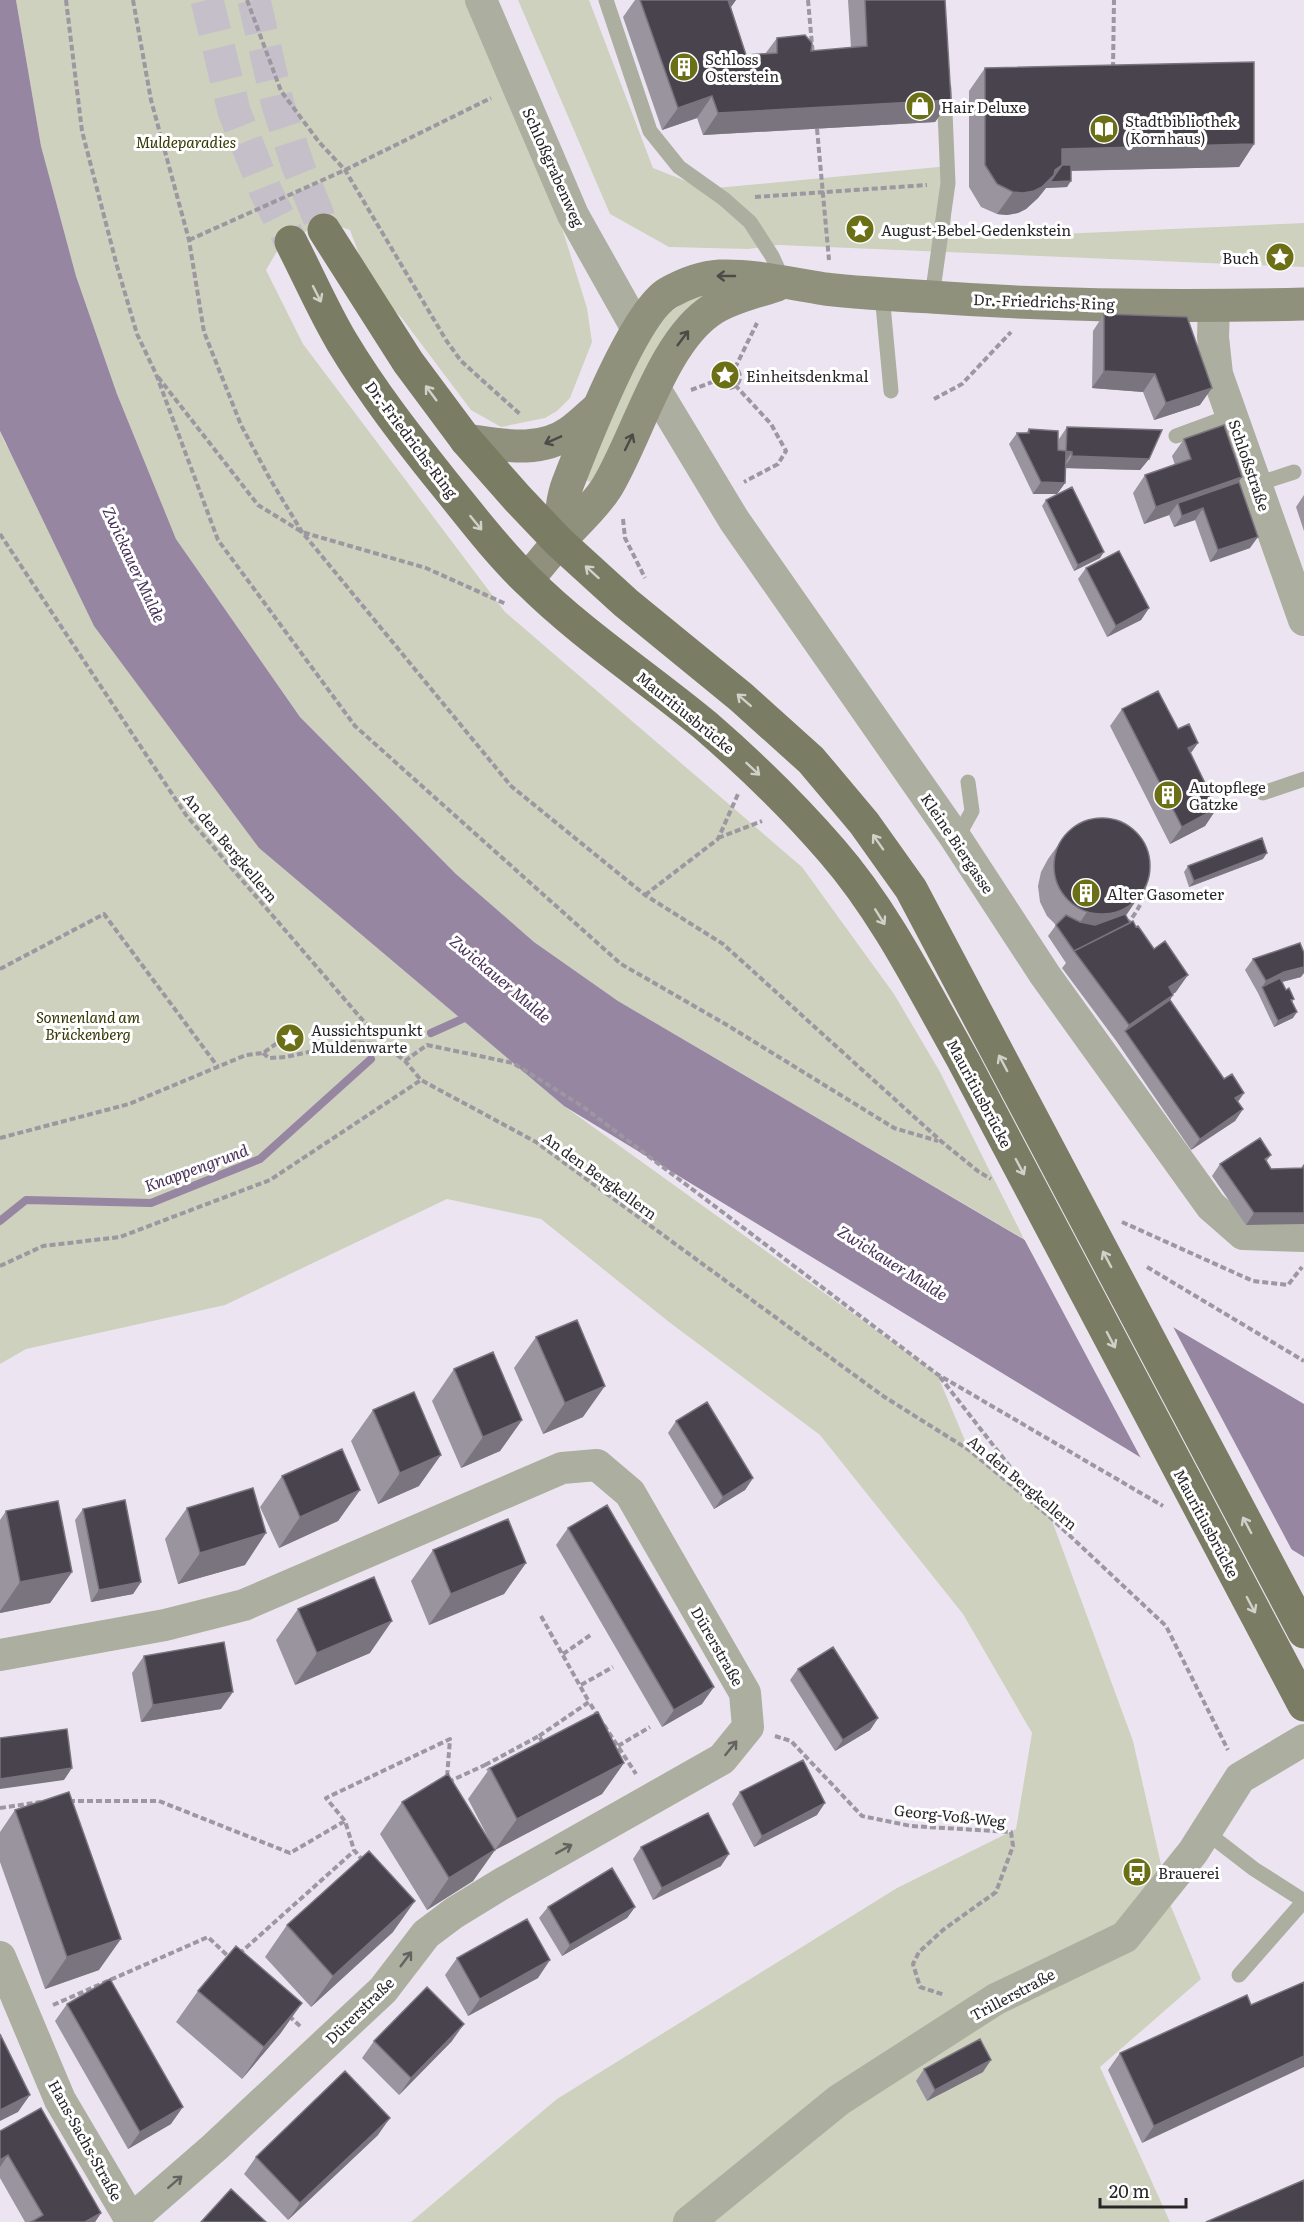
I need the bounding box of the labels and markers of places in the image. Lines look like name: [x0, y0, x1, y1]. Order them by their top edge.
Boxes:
place label: Schloss Osterstein: [705, 47, 779, 87]
building icon: Schloss Osterstein: [668, 51, 700, 83]
shop icon: Hair Deluxe: [904, 90, 936, 122]
place label: Hair Deluxe: [941, 95, 1026, 118]
place label: Stadtbibliothek (Kornhaus): [1125, 109, 1238, 149]
library icon: Stadtbibliothek (Kornhaus): [1088, 113, 1120, 145]
place icon: August-Bebel-Gedenkstein: [844, 213, 876, 245]
place label: August-Bebel-Gedenkstein: [881, 218, 1071, 241]
place icon: Buch: [1264, 241, 1296, 273]
place label: Buch: [1222, 246, 1259, 269]
place icon: Einheitsdenkmal: [709, 359, 741, 391]
place label: Einheitsdenkmal: [746, 364, 869, 387]
place label: Autopflege Gatzke: [1189, 775, 1266, 815]
building icon: Autopflege Gatzke: [1152, 779, 1184, 811]
building icon: Alter Gasometer: [1070, 877, 1102, 909]
place label: Alter Gasometer: [1107, 882, 1224, 905]
place label: Aussichtspunkt Muldenwarte: [311, 1018, 423, 1058]
place icon: Aussichtspunkt Muldenwarte: [274, 1022, 306, 1054]
bus stop icon: Brauerei: [1121, 1856, 1153, 1888]
place label: Brauerei: [1158, 1861, 1220, 1884]

